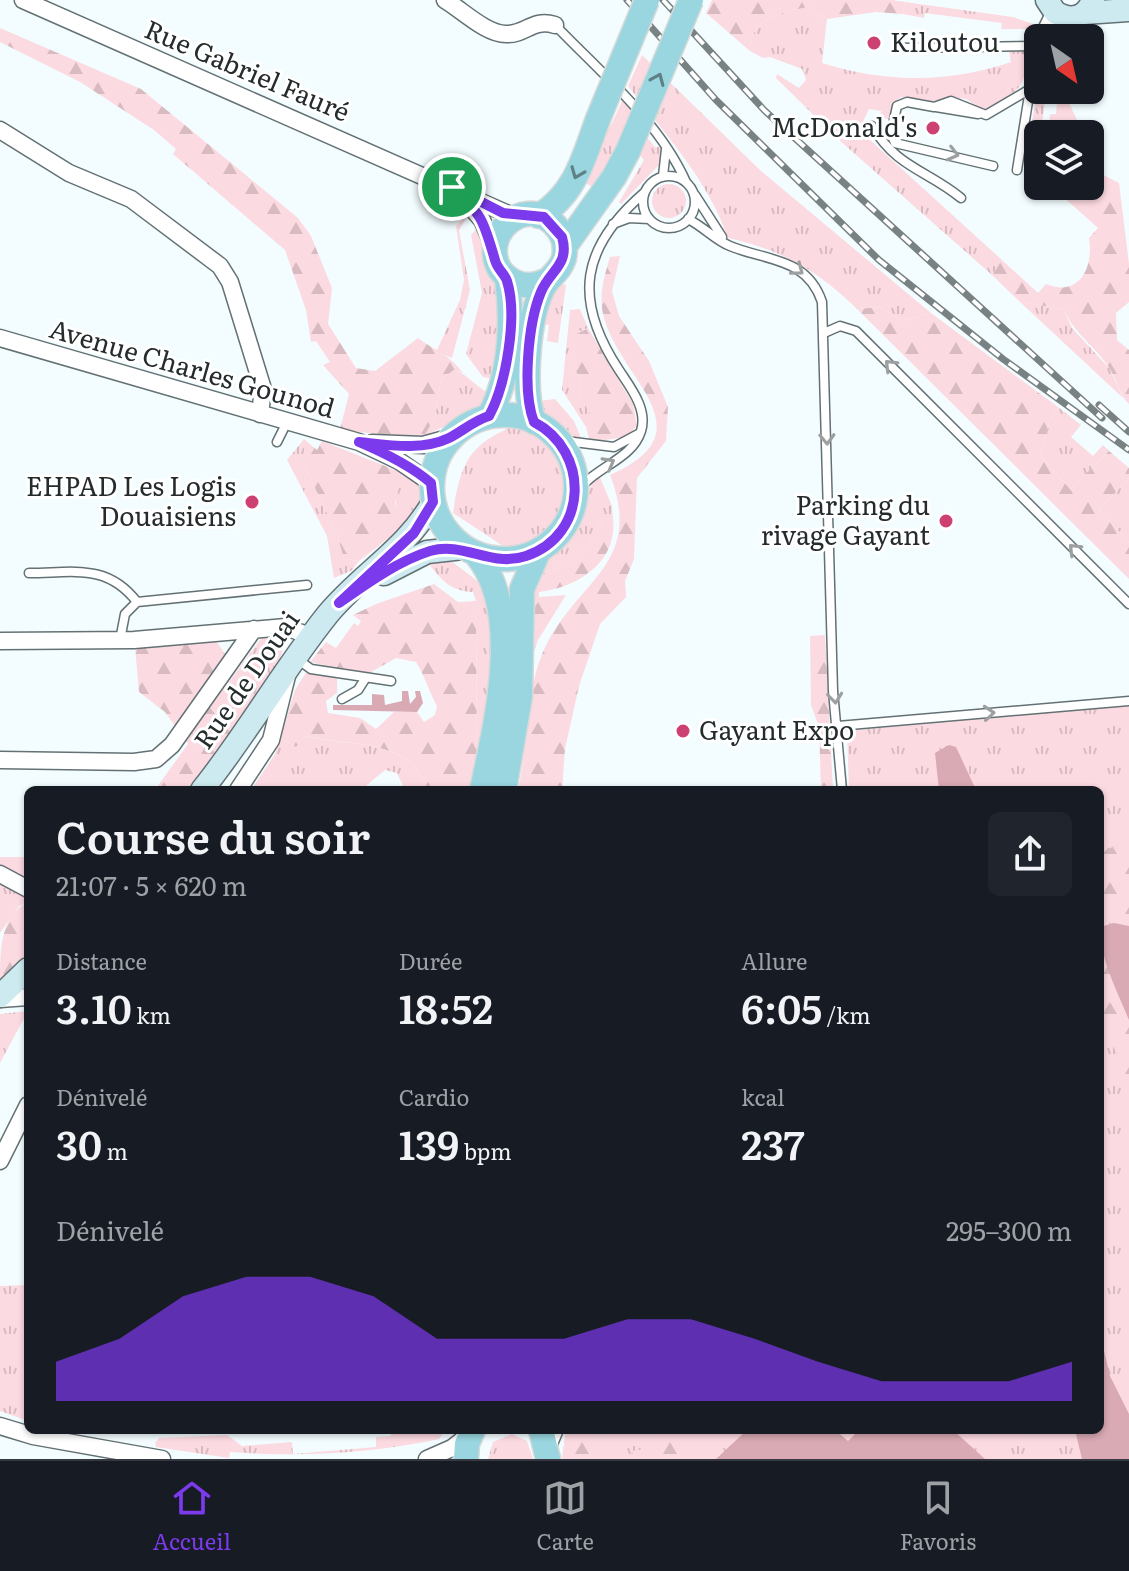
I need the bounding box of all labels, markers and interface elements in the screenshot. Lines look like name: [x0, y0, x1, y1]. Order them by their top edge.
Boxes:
street label: Rue Gabriel Fauré: [139, 8, 357, 130]
place label: Kiloutou: [890, 21, 1000, 60]
north arrow: [1024, 24, 1104, 104]
map controls: [1024, 24, 1104, 200]
marker: Kiloutou: [865, 34, 883, 52]
one-way arrow: [648, 73, 664, 87]
place label: McDonald's: [771, 106, 917, 145]
marker: McDonald's: [924, 119, 942, 137]
button: layers: [1024, 120, 1104, 200]
one-way arrow: [946, 145, 960, 162]
pin: [418, 153, 486, 221]
icon: arrive: [430, 165, 474, 209]
one-way arrow: [570, 165, 587, 179]
one-way arrow: [789, 261, 804, 275]
street label: Avenue Charles Gounod: [46, 307, 340, 426]
one-way arrow: [885, 360, 899, 374]
one-way arrow: [818, 433, 836, 446]
one-way arrow: [601, 458, 616, 473]
place label: EHPAD Les Logis Douaisiens: [26, 465, 236, 534]
place label: Parking du rivage Gayant: [761, 484, 930, 553]
marker: EHPAD Les Logis Douaisiens: [243, 493, 261, 511]
marker: Parking du rivage Gayant: [937, 512, 955, 530]
one-way arrow: [1069, 544, 1083, 558]
street label: Rue de Douai: [183, 601, 307, 756]
one-way arrow: [826, 692, 843, 705]
one-way arrow: [983, 705, 996, 722]
place label: Gayant Expo: [699, 709, 854, 748]
marker: Gayant Expo: [674, 722, 692, 740]
text: Course du soir: [56, 802, 370, 868]
button: share: [988, 812, 1072, 896]
text: 21:07 · 5 × 620 m: [56, 865, 247, 904]
text: Distance: [56, 944, 147, 977]
text: Durée: [399, 944, 462, 977]
text: Allure: [741, 944, 807, 977]
text: 3.10: [56, 977, 132, 1036]
text: 18:52: [399, 977, 493, 1036]
text: 6:05: [741, 977, 822, 1036]
text: km: [132, 998, 171, 1031]
text: /km: [822, 998, 871, 1031]
text: Dénivelé: [56, 1080, 147, 1113]
text: Cardio: [399, 1080, 469, 1113]
text: kcal: [741, 1080, 785, 1113]
text: 30: [56, 1113, 102, 1172]
text: 139: [399, 1113, 459, 1172]
text: 237: [741, 1113, 805, 1172]
text: m: [102, 1134, 128, 1167]
text: bpm: [459, 1134, 511, 1167]
text: Dénivelé: [56, 1210, 164, 1249]
text: 295–300 m: [946, 1210, 1072, 1249]
tab: Accueil: [153, 1476, 231, 1557]
tab: Carte: [537, 1476, 594, 1557]
tab: Favoris: [900, 1476, 976, 1557]

